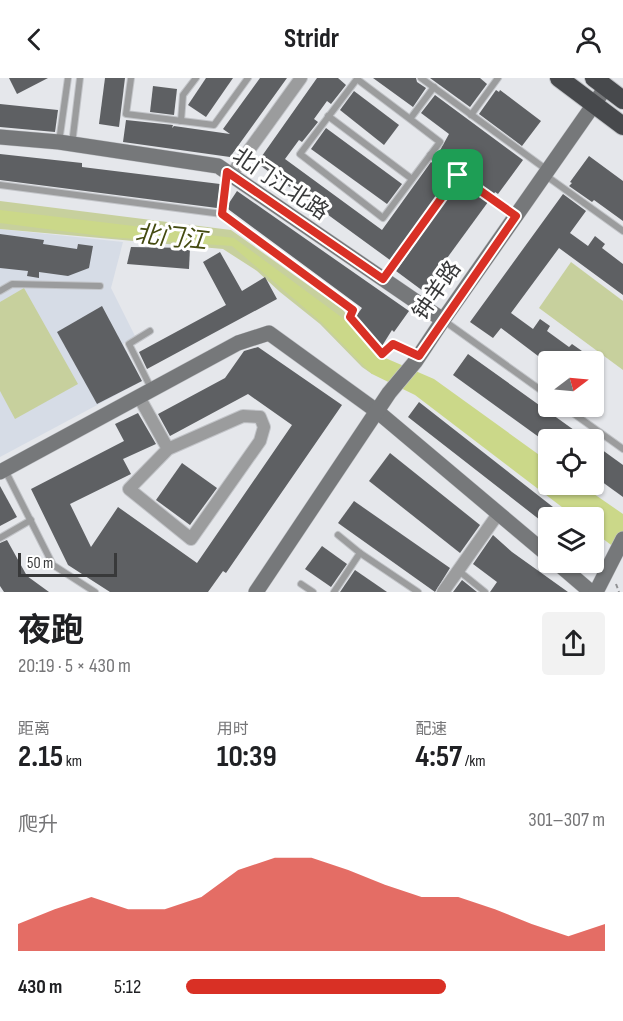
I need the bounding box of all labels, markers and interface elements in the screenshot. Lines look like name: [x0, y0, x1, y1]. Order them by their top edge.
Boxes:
icon: back: [18, 23, 51, 56]
text: Stridr: [284, 23, 339, 55]
icon: person: [572, 23, 605, 56]
street label: 北门江北路: [227, 142, 333, 226]
pin: [432, 149, 483, 200]
icon: arrive: [441, 158, 474, 191]
water label: 北门江: [134, 219, 211, 256]
street label: 钟羊路: [407, 256, 467, 326]
north arrow: [538, 351, 604, 417]
map controls: [538, 351, 604, 573]
button: locate: [538, 429, 604, 495]
button: layers: [538, 507, 604, 573]
scale bar: [18, 550, 117, 577]
text: 50 m: [27, 554, 53, 573]
text: 夜跑: [18, 611, 84, 651]
button: share: [542, 612, 605, 675]
text: 20:19 · 5 × 430 m: [18, 654, 131, 678]
text: 距离: [18, 720, 50, 739]
text: 用时: [217, 720, 249, 739]
text: 配速: [415, 720, 447, 739]
text: 2.15: [18, 739, 63, 775]
text: 10:39: [217, 739, 277, 775]
text: 4:57: [415, 739, 462, 775]
text: km: [63, 752, 82, 771]
text: /km: [462, 752, 486, 771]
text: 301–307 m: [528, 808, 605, 832]
text: 爬升: [18, 813, 58, 837]
text: 430 m: [18, 975, 62, 999]
text: 5:12: [114, 975, 141, 999]

